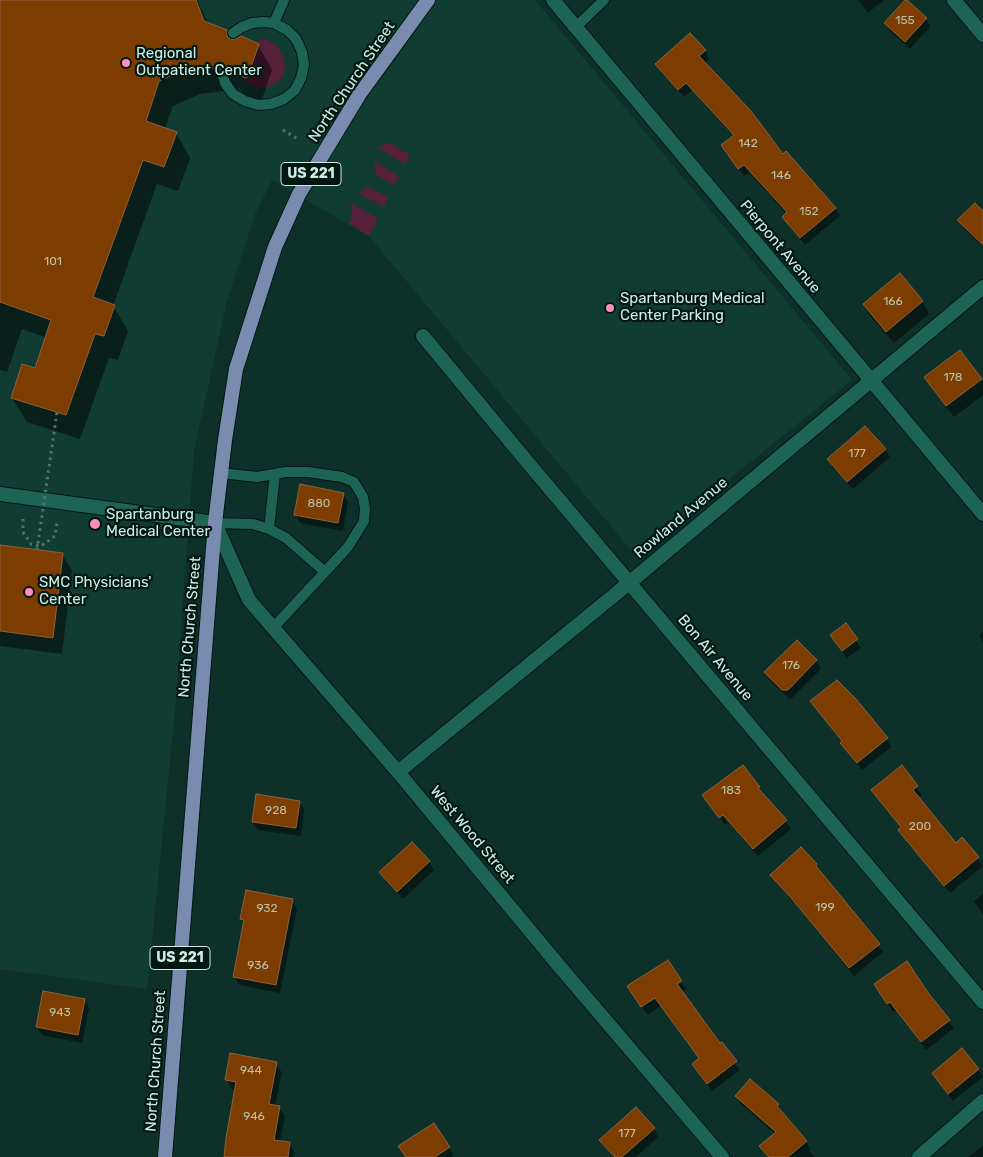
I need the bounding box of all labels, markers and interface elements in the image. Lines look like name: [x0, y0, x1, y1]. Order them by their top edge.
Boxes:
house number: 155: [895, 14, 915, 28]
street label: North Church Street: [305, 18, 399, 146]
place label: Regional Outpatient Center: [136, 45, 262, 80]
marker: Regional Outpatient Center: [120, 57, 132, 69]
house number: 142: [738, 137, 758, 151]
road number: US 221: [281, 162, 341, 185]
house number: 146: [771, 169, 791, 183]
street label: Pierpont Avenue: [736, 197, 824, 297]
house number: 152: [799, 205, 819, 219]
house number: 101: [44, 255, 62, 269]
place label: Spartanburg Medical Center Parking: [620, 290, 765, 325]
house number: 166: [883, 295, 903, 309]
marker: Spartanburg Medical Center Parking: [604, 302, 616, 314]
house number: 178: [944, 371, 962, 385]
house number: 177: [848, 447, 866, 461]
street label: Rowland Avenue: [631, 474, 731, 562]
house number: 880: [308, 497, 330, 511]
place label: Spartanburg Medical Center: [106, 506, 210, 541]
marker: Spartanburg Medical Center: [88, 517, 102, 531]
street label: North Church Street: [175, 556, 205, 698]
place label: SMC Physicians' Center: [39, 574, 152, 609]
marker: SMC Physicians' Center: [23, 586, 35, 598]
street label: Bon Air Avenue: [674, 611, 756, 705]
house number: 176: [782, 659, 800, 673]
street label: West Wood Street: [426, 782, 518, 888]
house number: 183: [721, 784, 741, 798]
house number: 928: [265, 804, 287, 818]
house number: 200: [909, 820, 931, 834]
house number: 199: [815, 901, 835, 915]
house number: 932: [256, 902, 278, 916]
road number: US 221: [150, 946, 210, 970]
house number: 936: [247, 959, 269, 973]
street label: North Church Street: [142, 990, 170, 1132]
house number: 943: [49, 1006, 71, 1020]
house number: 944: [240, 1064, 262, 1078]
house number: 946: [243, 1110, 265, 1124]
house number: 177: [618, 1127, 636, 1141]

